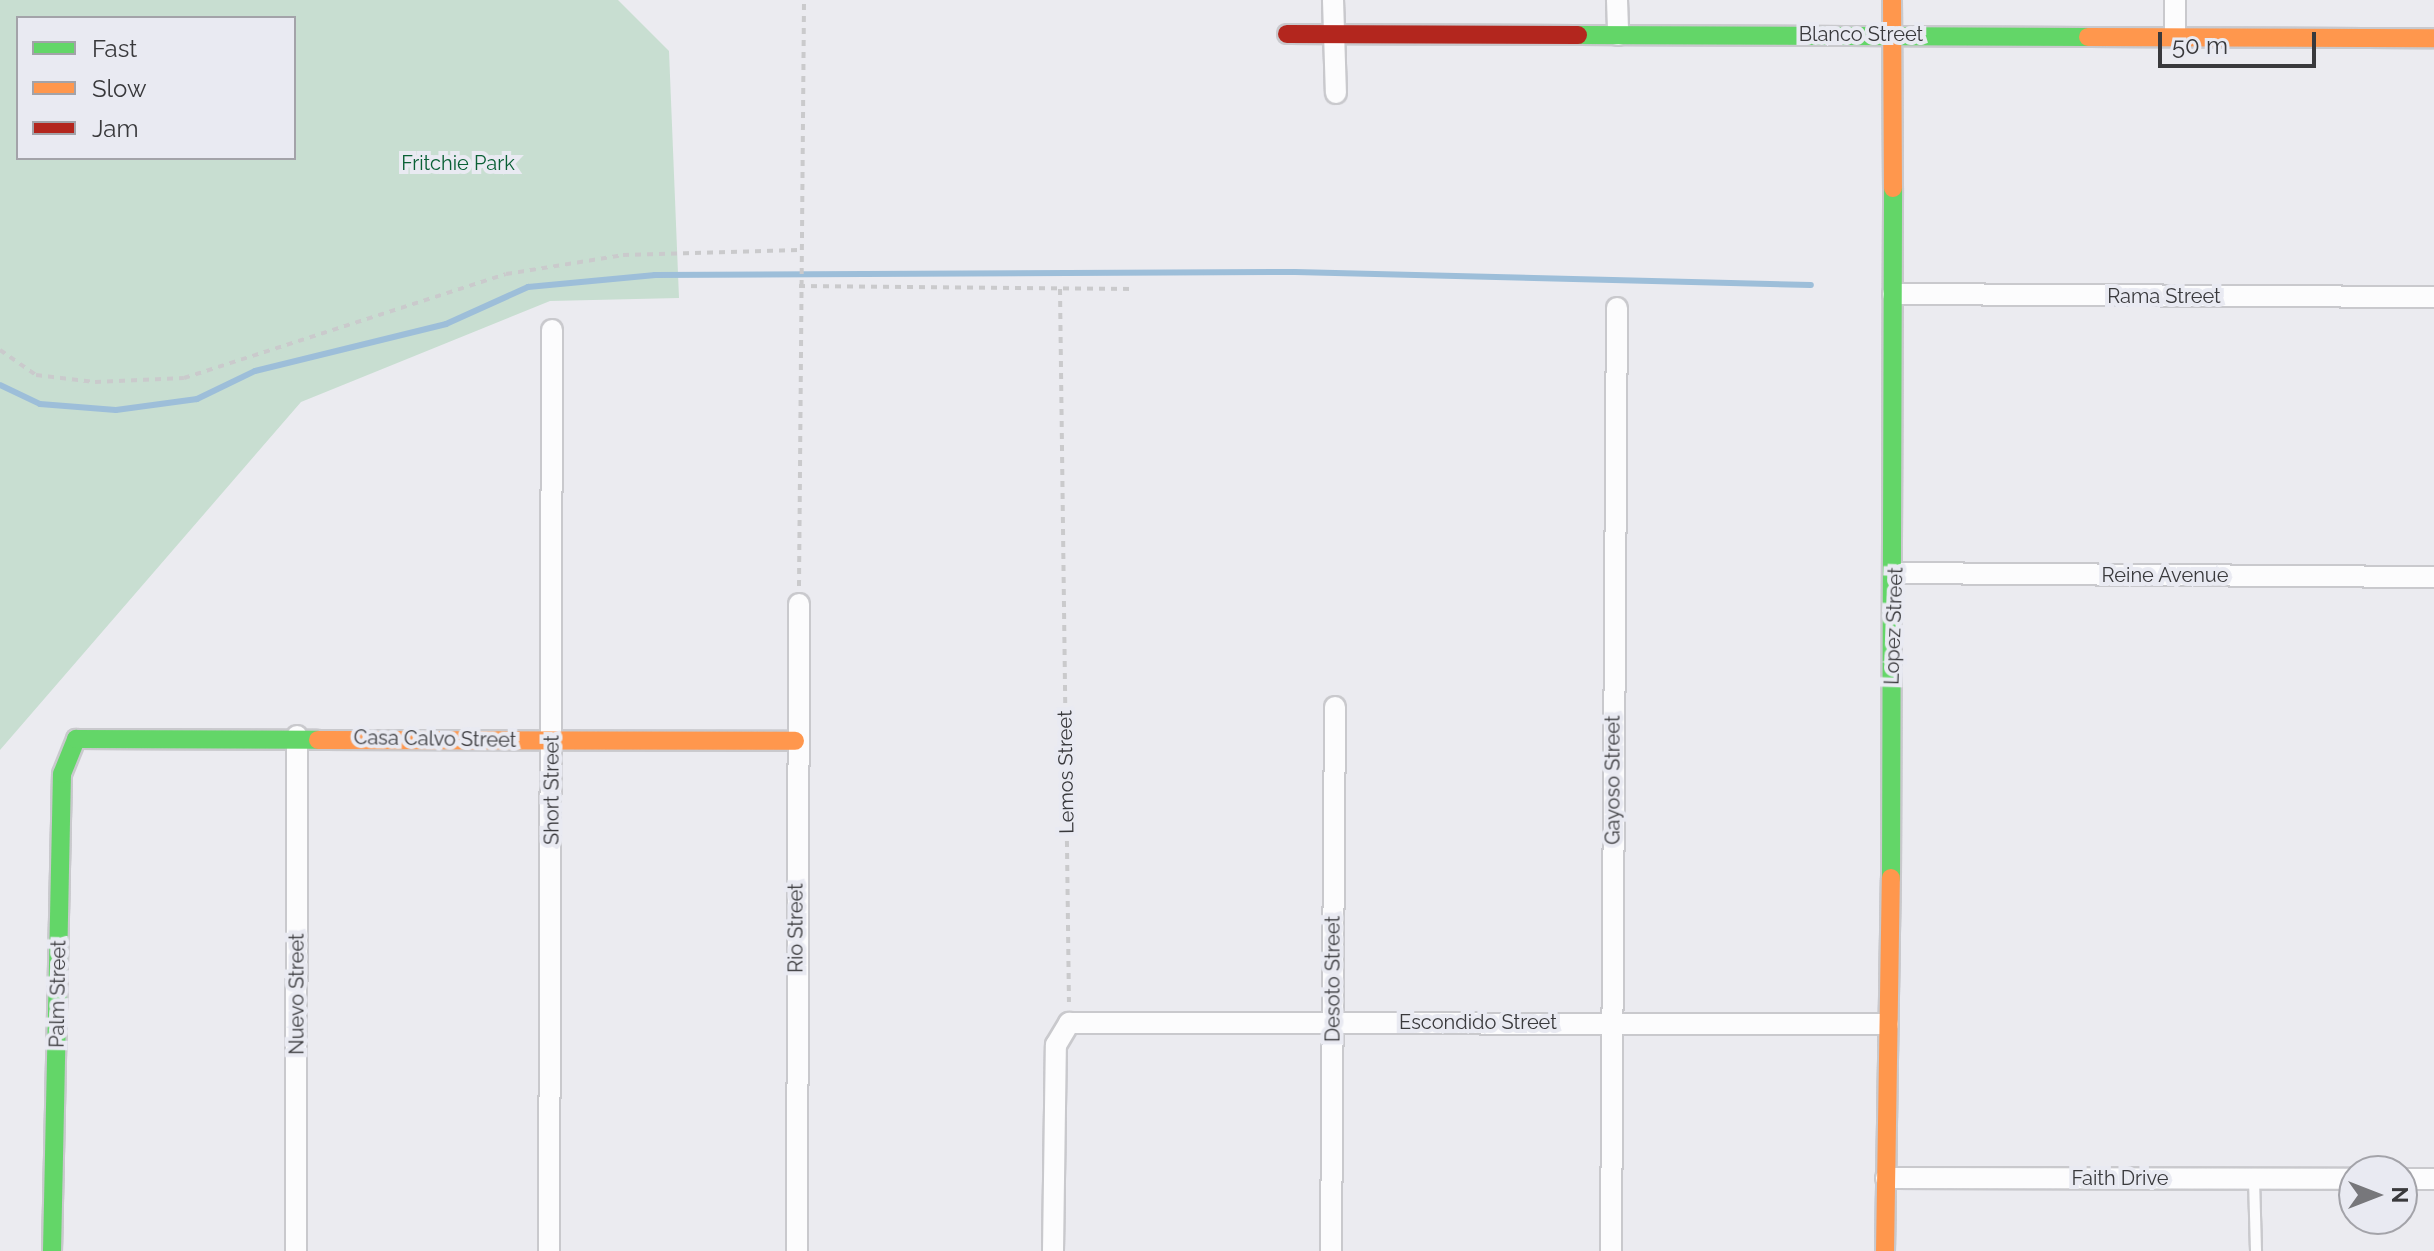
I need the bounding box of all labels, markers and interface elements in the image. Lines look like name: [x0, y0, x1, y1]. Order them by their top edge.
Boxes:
legend: [16, 16, 296, 160]
scale bar: [2162, 16, 2320, 66]
street label: Blanco Street: [1799, 22, 1923, 46]
text: 50 m: [2172, 31, 2228, 60]
text: Fast: [92, 34, 137, 63]
text: Slow: [92, 74, 146, 103]
text: Jam: [92, 114, 138, 143]
park label: Fritchie Park: [401, 151, 515, 175]
street label: Rama Street: [2107, 284, 2221, 308]
street label: Reine Avenue: [2101, 563, 2229, 587]
street label: Lopez Street: [1880, 567, 1908, 685]
street label: Lemos Street: [1053, 710, 1079, 834]
street label: Gayoso Street: [1601, 715, 1625, 845]
street label: Casa Calvo Street: [353, 726, 517, 752]
street label: Short Street: [540, 735, 564, 845]
street label: Rio Street: [784, 883, 808, 973]
street label: Desoto Street: [1321, 916, 1345, 1042]
street label: Nuevo Street: [285, 933, 309, 1055]
street label: Palm Street: [45, 940, 71, 1048]
street label: Escondido Street: [1399, 1010, 1557, 1034]
north arrow: [2338, 1155, 2418, 1235]
street label: Faith Drive: [2072, 1166, 2168, 1190]
text: N: [2387, 1187, 2413, 1203]

